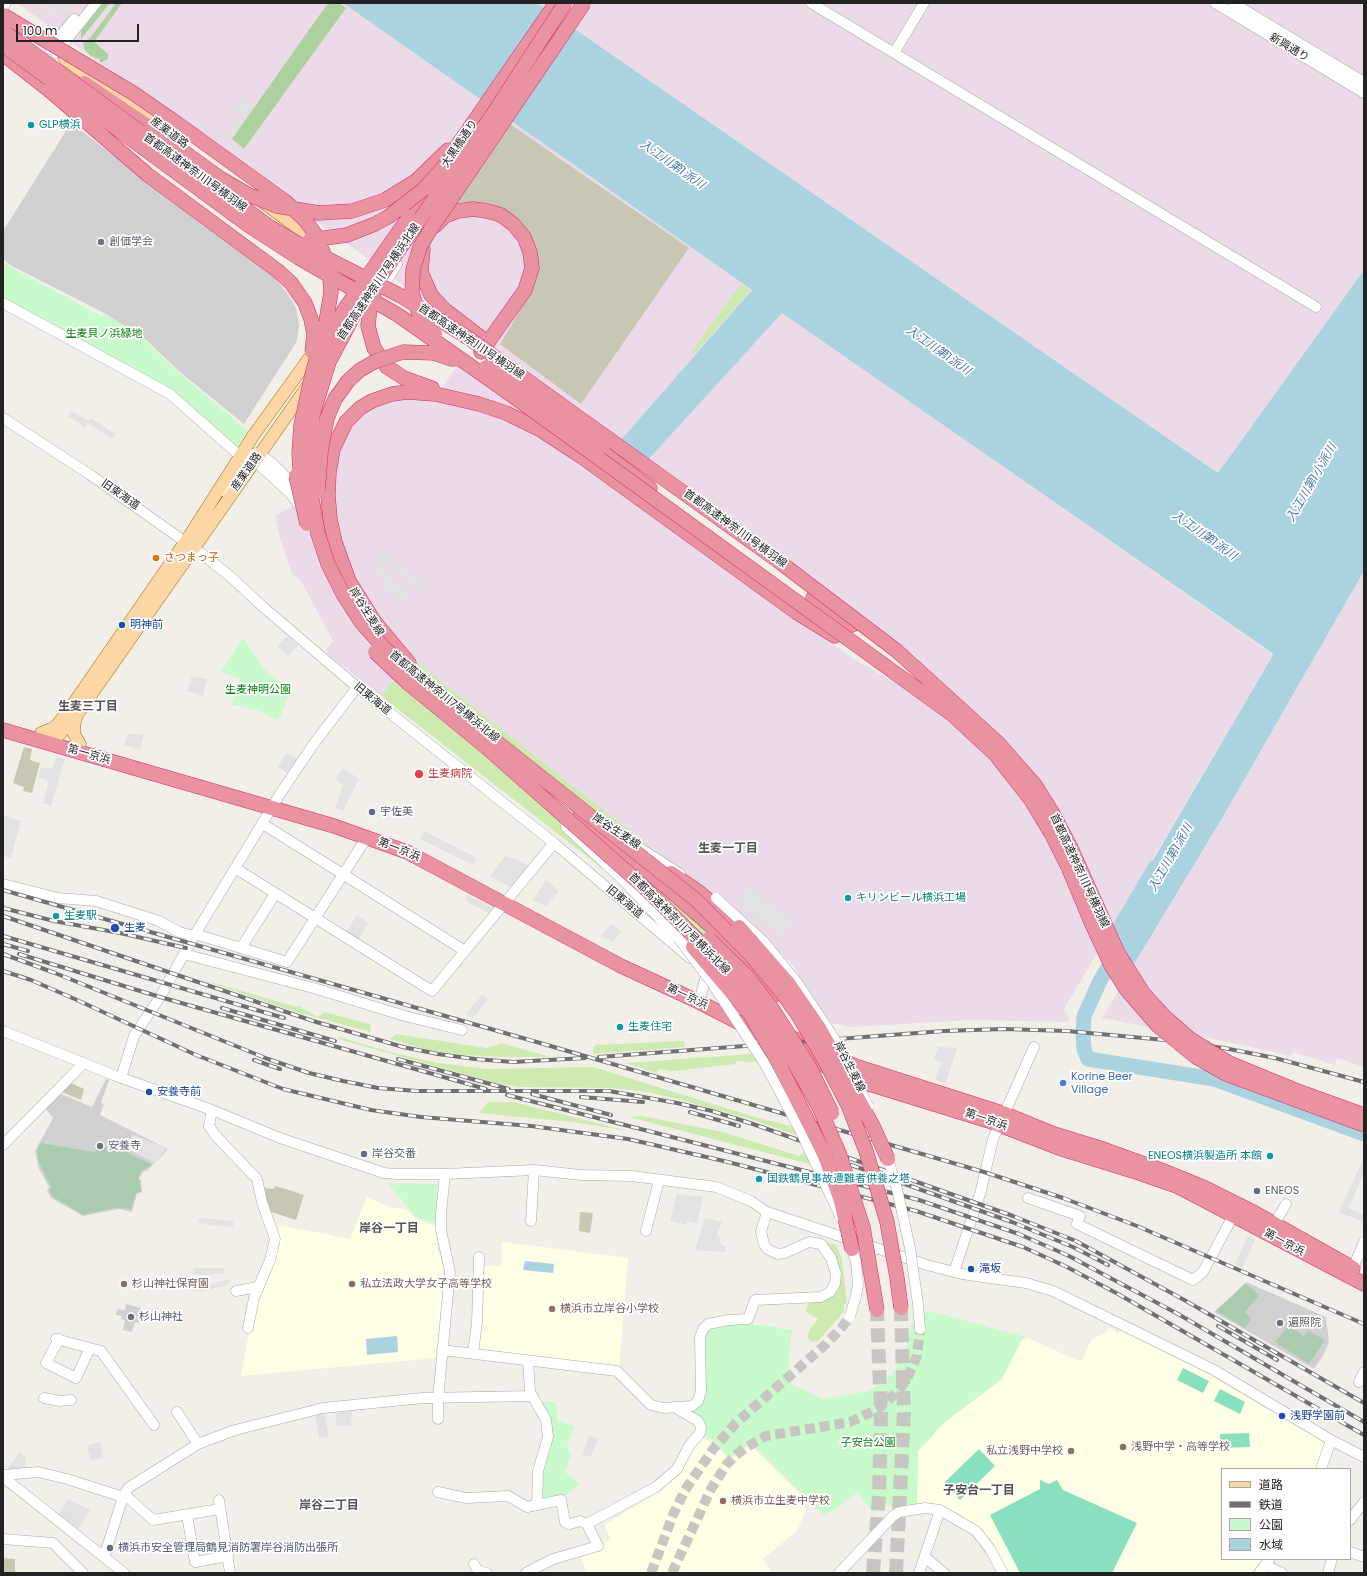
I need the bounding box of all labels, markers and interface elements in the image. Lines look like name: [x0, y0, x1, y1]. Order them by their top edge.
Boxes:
scale bar: [18, 16, 141, 42]
text: 100 m: [23, 22, 57, 39]
street label: 新興通り: [1267, 31, 1311, 65]
street label: 産業道路: [147, 114, 191, 152]
place label: GLP横浜: [39, 118, 81, 132]
street label: 大黒橋通り: [439, 118, 481, 170]
marker: GLP横浜: [26, 120, 36, 130]
street label: 首都高速神奈川1号横羽線: [141, 131, 249, 215]
water label: 入江川第1派川: [637, 137, 707, 193]
street label: 首都高速神奈川7号横浜北線: [335, 221, 423, 343]
place label: 創価学会: [109, 235, 153, 249]
marker: 創価学会: [96, 237, 106, 247]
street label: 首都高速神奈川1号横羽線: [416, 302, 526, 382]
water label: 入江川第1派川: [903, 323, 973, 379]
park label: 生麦貝ノ浜緑地: [66, 327, 142, 341]
water label: 入江川第1小派川: [1284, 441, 1340, 525]
street label: 産業道路: [229, 450, 265, 494]
street label: 旧東海道: [98, 477, 142, 513]
street label: 首都高速神奈川1号横羽線: [681, 487, 789, 571]
water label: 入江川第1派川: [1169, 508, 1239, 564]
place label: さつまっ子: [164, 551, 219, 565]
marker: さつまっ子: [151, 553, 161, 563]
street label: 岸谷生麦線: [346, 585, 386, 639]
place label: 明神前: [130, 618, 163, 632]
marker: 明神前: [117, 620, 127, 630]
street label: 首都高速神奈川7号横浜北線: [386, 648, 502, 746]
street label: 旧東海道: [351, 680, 393, 718]
park label: 生麦神明公園: [225, 683, 291, 697]
district label: 生麦三丁目: [58, 700, 118, 714]
street label: 第一京浜: [66, 743, 112, 767]
place label: 生麦病院: [428, 767, 472, 781]
marker: 生麦病院: [413, 768, 425, 780]
place label: 宇佐美: [380, 805, 413, 819]
marker: 宇佐美: [367, 807, 377, 817]
street label: 岸谷生麦線: [589, 811, 643, 853]
street label: 首都高速神奈川1号横羽線: [1047, 812, 1111, 930]
water label: 入江川第1派川: [1146, 822, 1196, 894]
street label: 第一京浜: [376, 836, 422, 864]
district label: 生麦一丁目: [698, 842, 758, 856]
street label: 首都高速神奈川7号横浜北線: [626, 871, 732, 977]
street label: 旧東海道: [603, 883, 645, 921]
place label: キリンビール横浜工場: [856, 891, 966, 905]
marker: キリンビール横浜工場: [843, 893, 853, 903]
place label: 生麦駅: [64, 909, 97, 923]
marker: 生麦駅: [51, 911, 61, 921]
place label: 生麦: [124, 921, 146, 935]
marker: 生麦: [109, 922, 121, 934]
street label: 第一京浜: [664, 982, 710, 1012]
place label: 生麦住宅: [628, 1020, 672, 1034]
marker: 生麦住宅: [615, 1022, 625, 1032]
street label: 岸谷生麦線: [831, 1040, 867, 1094]
place label: Korine Beer Village: [1071, 1070, 1133, 1096]
marker: Korine Beer Village: [1058, 1078, 1068, 1088]
place label: 安養寺前: [157, 1085, 201, 1099]
marker: 安養寺前: [144, 1087, 154, 1097]
street label: 第一京浜: [963, 1107, 1009, 1133]
place label: 安養寺: [108, 1139, 141, 1153]
marker: 安養寺: [95, 1141, 105, 1151]
place label: 岸谷交番: [372, 1147, 416, 1161]
marker: 岸谷交番: [359, 1149, 369, 1159]
place label: ENEOS横浜製造所 本館: [1148, 1149, 1262, 1163]
marker: ENEOS横浜製造所 本館: [1265, 1151, 1275, 1161]
place label: 国鉄鶴見事故遭難者供養之塔: [767, 1172, 910, 1186]
marker: 国鉄鶴見事故遭難者供養之塔: [754, 1174, 764, 1184]
place label: ENEOS: [1265, 1184, 1299, 1198]
marker: ENEOS: [1252, 1186, 1262, 1196]
district label: 岸谷一丁目: [359, 1222, 419, 1236]
street label: 第一京浜: [1261, 1227, 1307, 1259]
place label: 滝坂: [979, 1262, 1001, 1276]
marker: 滝坂: [966, 1264, 976, 1274]
place label: 杉山神社保育園: [132, 1277, 209, 1291]
place label: 私立法政大学女子高等学校: [360, 1277, 492, 1291]
marker: 杉山神社保育園: [119, 1279, 129, 1289]
marker: 私立法政大学女子高等学校: [347, 1279, 357, 1289]
place label: 横浜市立岸谷小学校: [560, 1302, 659, 1316]
marker: 横浜市立岸谷小学校: [547, 1304, 557, 1314]
place label: 杉山神社: [139, 1310, 183, 1324]
marker: 杉山神社: [126, 1312, 136, 1322]
place label: 遍照院: [1288, 1316, 1321, 1330]
marker: 遍照院: [1275, 1318, 1285, 1328]
place label: 浅野学園前: [1290, 1409, 1345, 1423]
marker: 浅野学園前: [1277, 1411, 1287, 1421]
park label: 子安台公園: [841, 1436, 895, 1450]
place label: 浅野中学・高等学校: [1131, 1440, 1230, 1454]
marker: 浅野中学・高等学校: [1118, 1442, 1128, 1452]
place label: 私立浅野中学校: [986, 1444, 1063, 1458]
marker: 私立浅野中学校: [1066, 1446, 1076, 1456]
legend: [1221, 1468, 1351, 1560]
text: 道路: [1259, 1476, 1283, 1493]
district label: 子安台一丁目: [943, 1484, 1015, 1498]
place label: 横浜市立生麦中学校: [731, 1494, 830, 1508]
marker: 横浜市立生麦中学校: [718, 1496, 728, 1506]
text: 鉄道: [1259, 1496, 1283, 1513]
district label: 岸谷二丁目: [299, 1499, 359, 1513]
text: 公園: [1259, 1516, 1283, 1533]
text: 水域: [1259, 1536, 1283, 1553]
place label: 横浜市安全管理局鶴見消防署岸谷消防出張所: [118, 1541, 338, 1555]
marker: 横浜市安全管理局鶴見消防署岸谷消防出張所: [105, 1543, 115, 1553]

